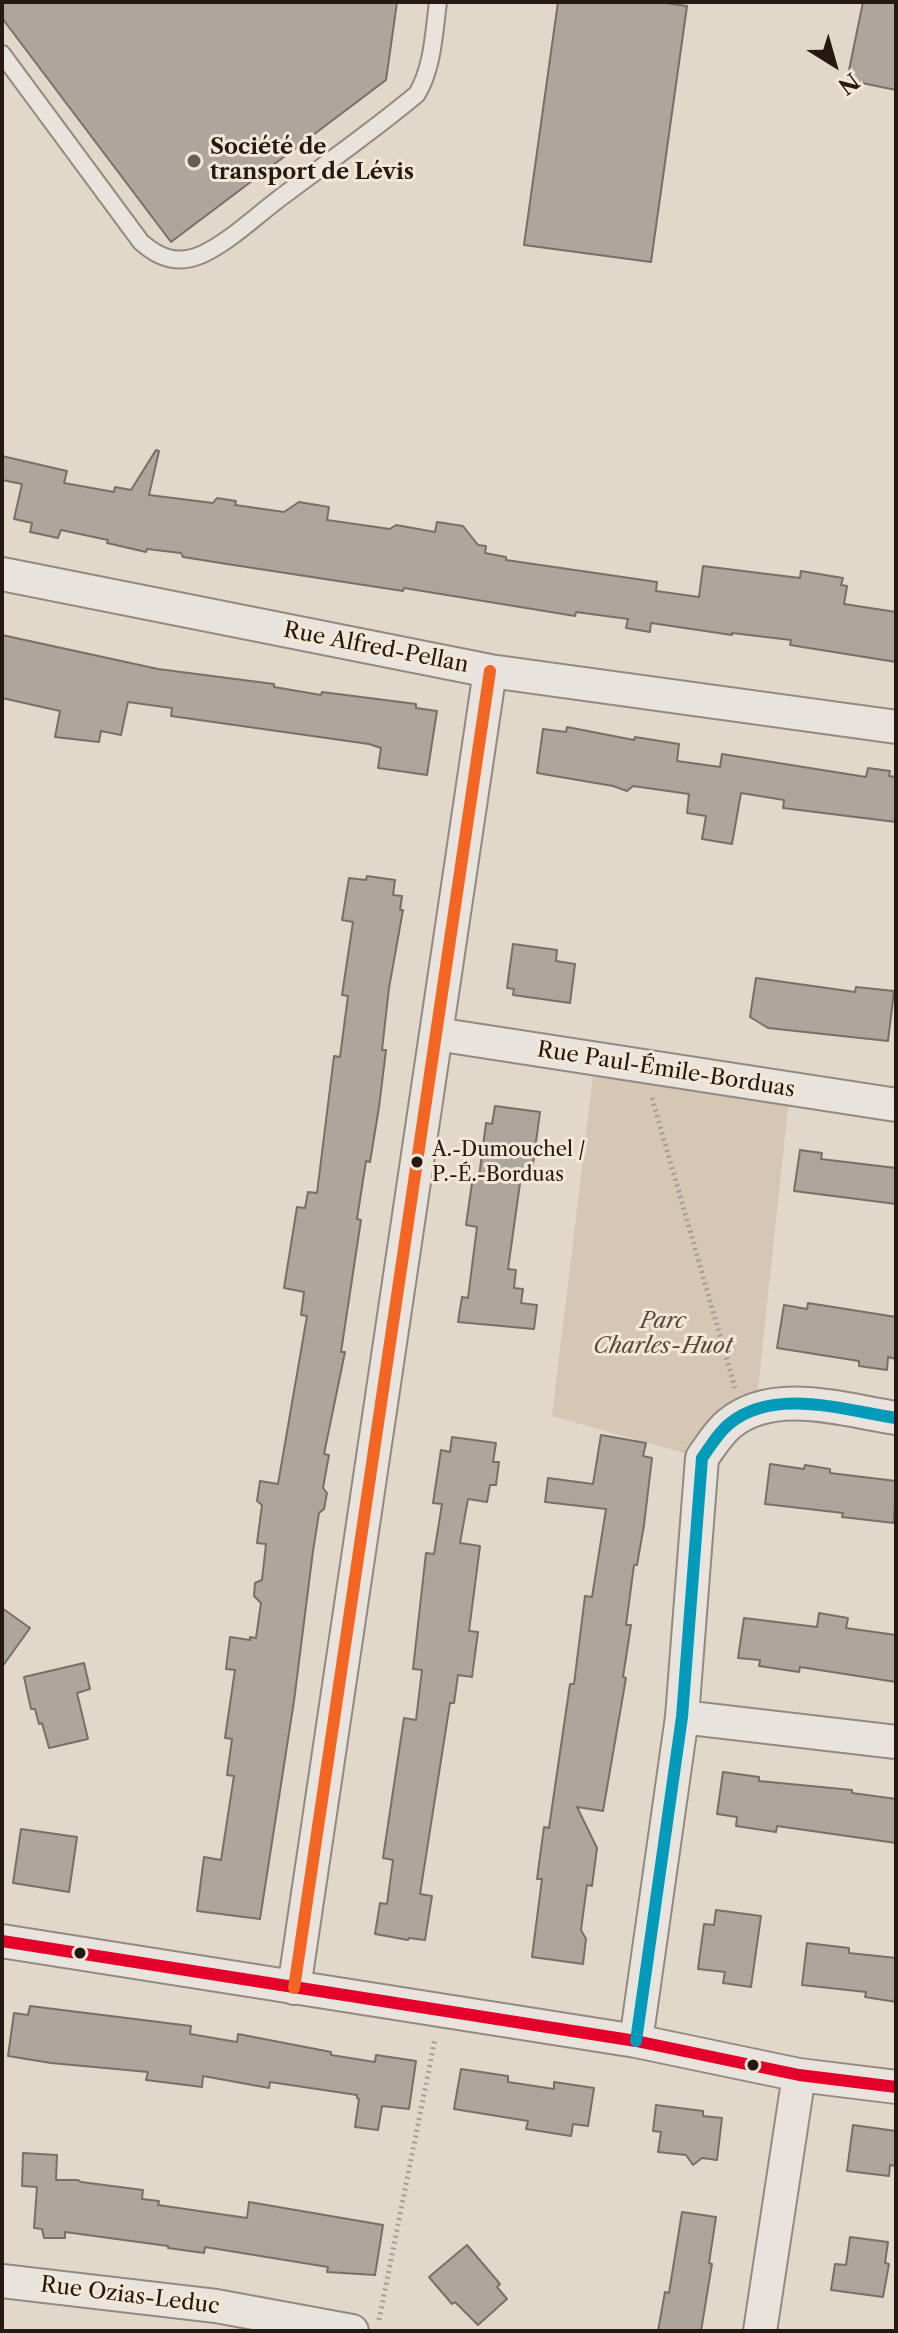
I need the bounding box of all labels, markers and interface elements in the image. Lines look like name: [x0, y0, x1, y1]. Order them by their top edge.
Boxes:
north arrow: [794, 24, 874, 104]
text: N: [833, 67, 865, 100]
place label: Société de transport de Lévis: [210, 135, 414, 186]
marker: Société de transport de Lévis: [185, 152, 203, 170]
street label: Rue Alfred-Pellan: [281, 617, 471, 679]
street label: Rue Paul-Émile-Borduas: [535, 1037, 797, 1103]
place label: A.-Dumouchel / P.-É.-Borduas: [432, 1138, 585, 1185]
marker: A.-Dumouchel / P.-É.-Borduas: [409, 1154, 425, 1170]
park label: Parc Charles-Huot: [593, 1309, 733, 1360]
unlabelled marker: [72, 1945, 88, 1961]
unlabelled marker: [745, 2057, 761, 2073]
street label: Rue Ozias-Leduc: [39, 2272, 221, 2320]

